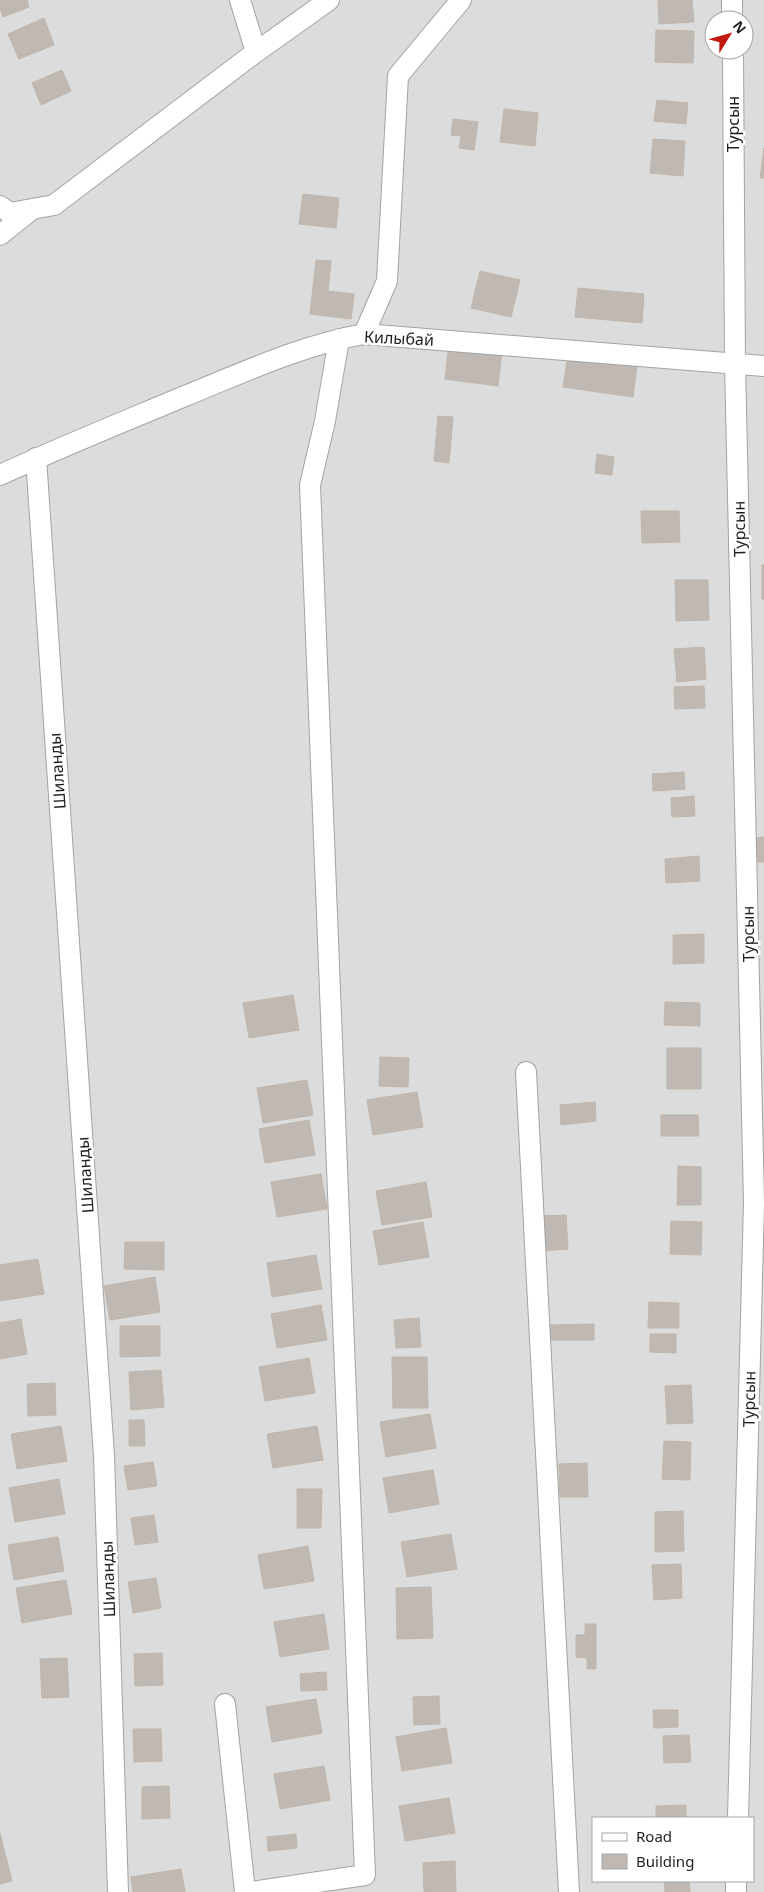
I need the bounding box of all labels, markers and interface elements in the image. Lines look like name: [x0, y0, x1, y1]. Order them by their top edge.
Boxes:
north arrow: [704, 10, 754, 60]
text: N: [729, 17, 751, 37]
street label: Турсын: [722, 96, 744, 152]
street label: Килыбай: [364, 325, 434, 351]
street label: Турсын: [728, 501, 750, 557]
street label: Шиланды: [43, 732, 71, 810]
street label: Турсын: [737, 906, 759, 962]
street label: Шиланды: [71, 1136, 99, 1214]
street label: Турсын: [738, 1371, 760, 1427]
street label: Шиланды: [96, 1540, 120, 1618]
legend: [592, 1817, 754, 1882]
text: Road: [636, 1826, 672, 1846]
text: Building: [636, 1851, 694, 1871]

